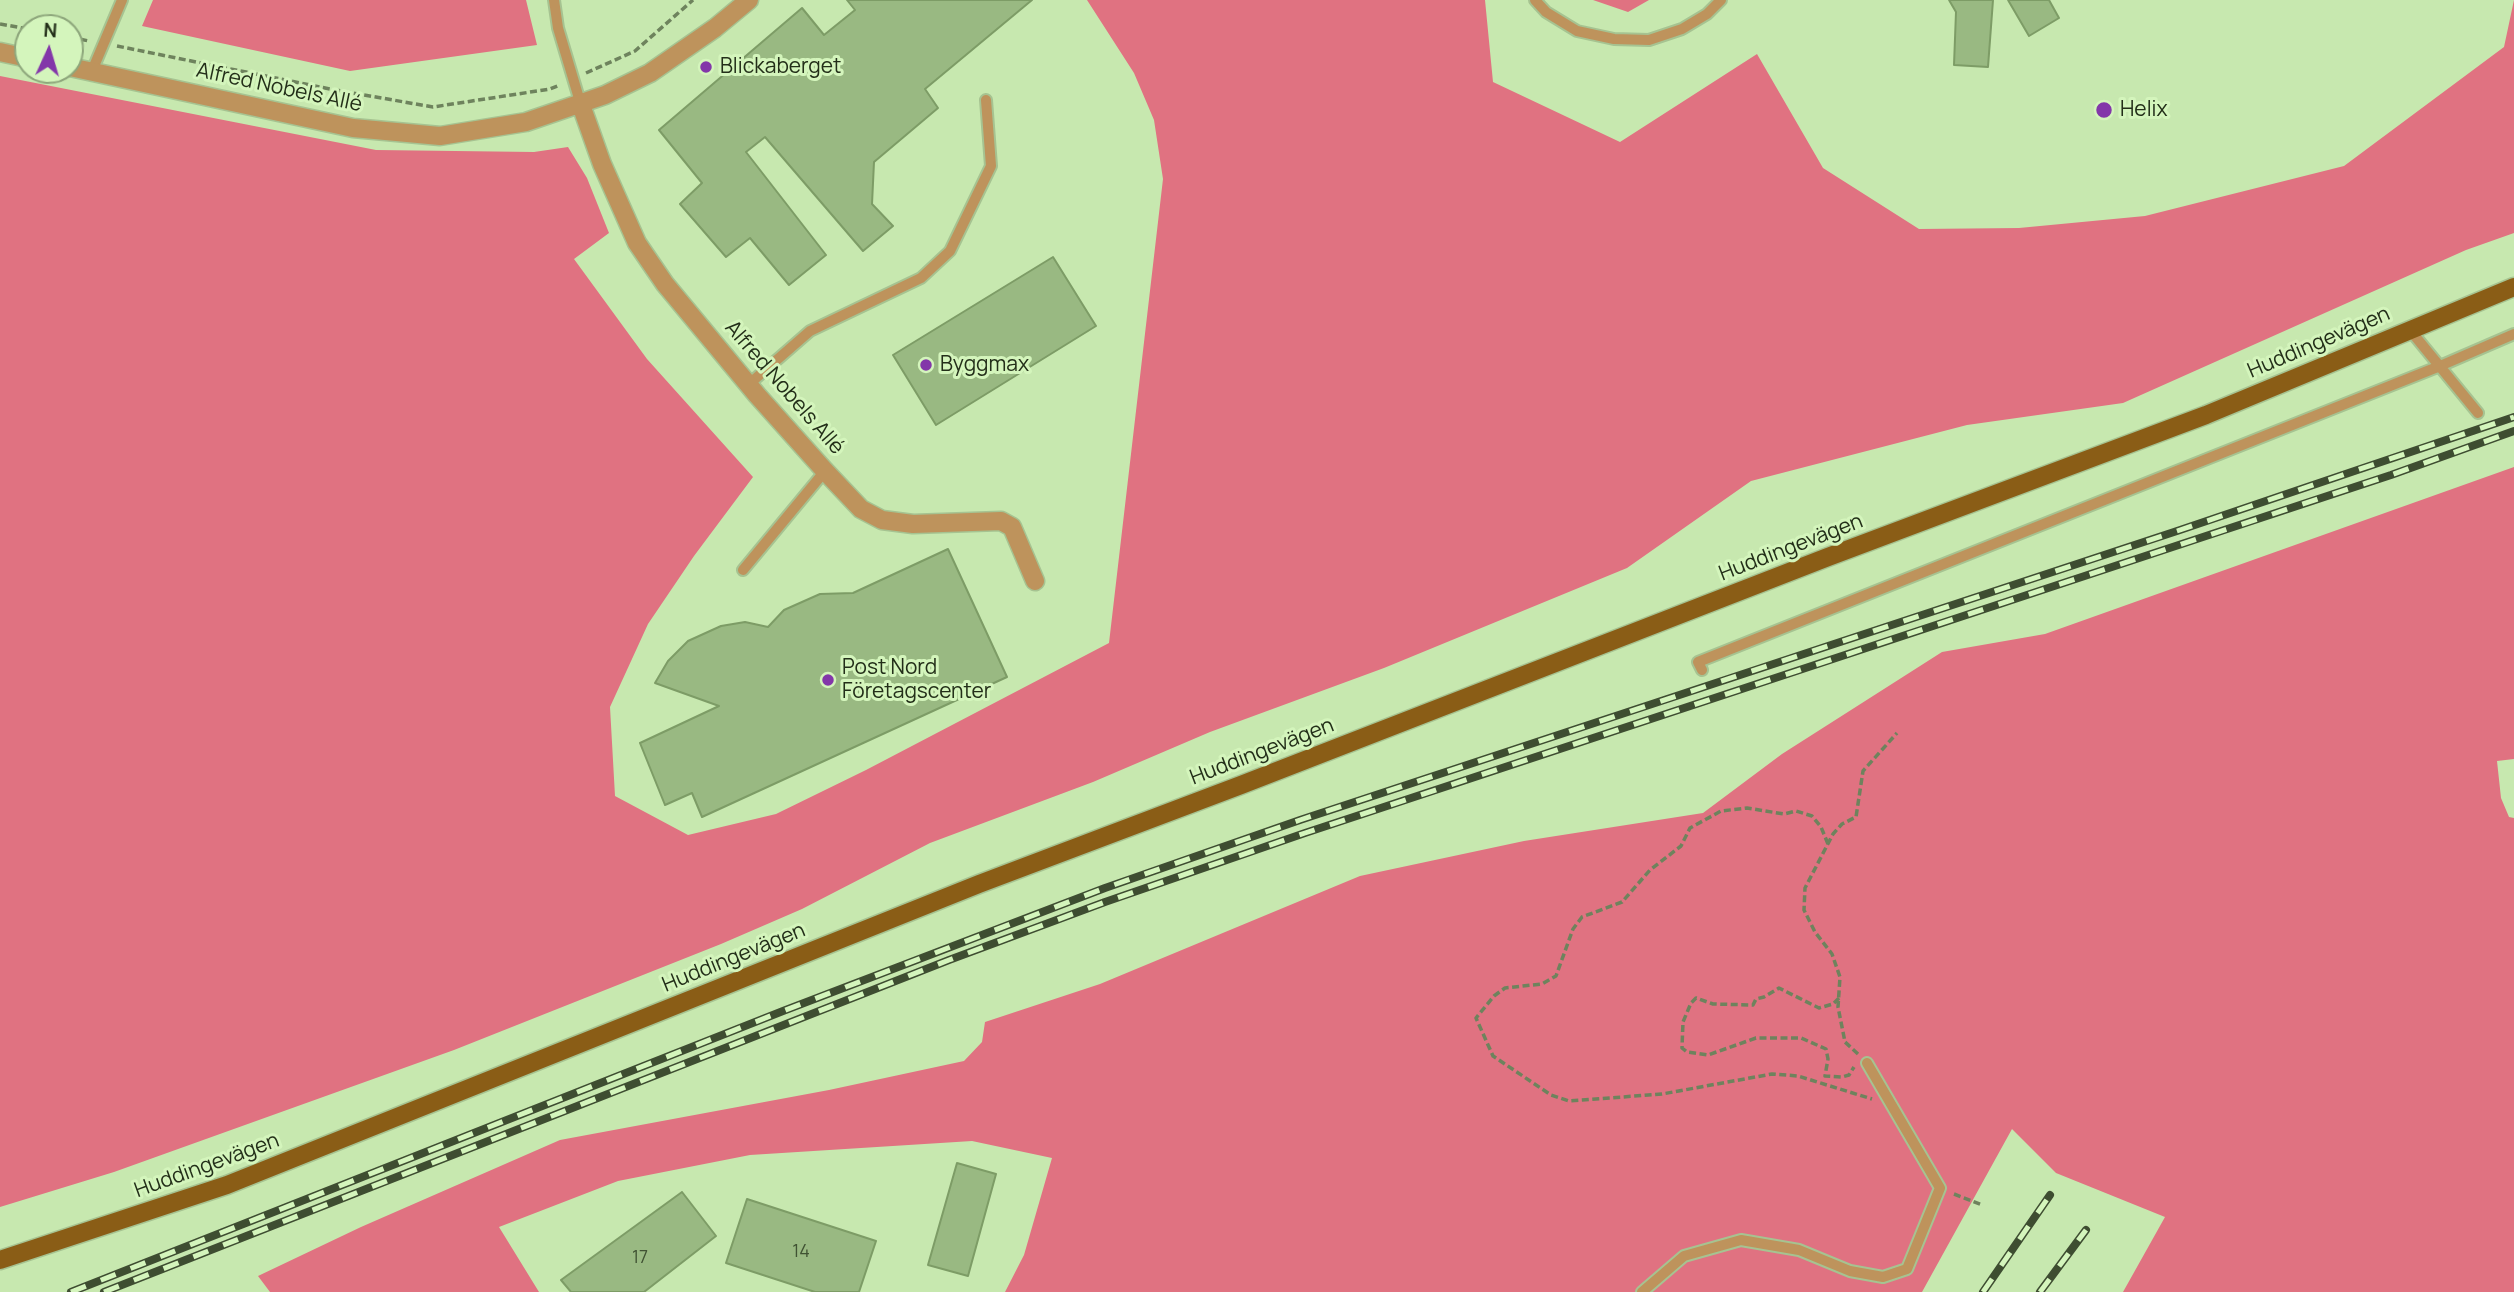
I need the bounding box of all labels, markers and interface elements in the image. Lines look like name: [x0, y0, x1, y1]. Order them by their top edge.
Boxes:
north arrow: [14, 14, 84, 84]
text: N: [43, 17, 58, 43]
place label: Blickaberget: [720, 54, 841, 80]
street label: Alfred Nobels Allé: [194, 58, 364, 118]
marker: Blickaberget: [698, 59, 714, 75]
place label: Helix: [2120, 97, 2168, 123]
marker: Helix: [2094, 100, 2114, 120]
street label: Huddingevägen: [2244, 302, 2394, 384]
street label: Alfred Nobels Allé: [719, 316, 849, 460]
place label: Byggmax: [940, 352, 1029, 378]
marker: Byggmax: [918, 357, 934, 373]
street label: Huddingevägen: [1716, 509, 1866, 587]
place label: Post Nord Företagscenter: [842, 655, 991, 705]
marker: Post Nord Företagscenter: [820, 672, 836, 688]
street label: Huddingevägen: [1187, 713, 1337, 791]
street label: Huddingevägen: [659, 918, 809, 998]
street label: Huddingevägen: [131, 1128, 283, 1204]
house number: 14: [792, 1241, 810, 1263]
house number: 17: [632, 1247, 648, 1269]

